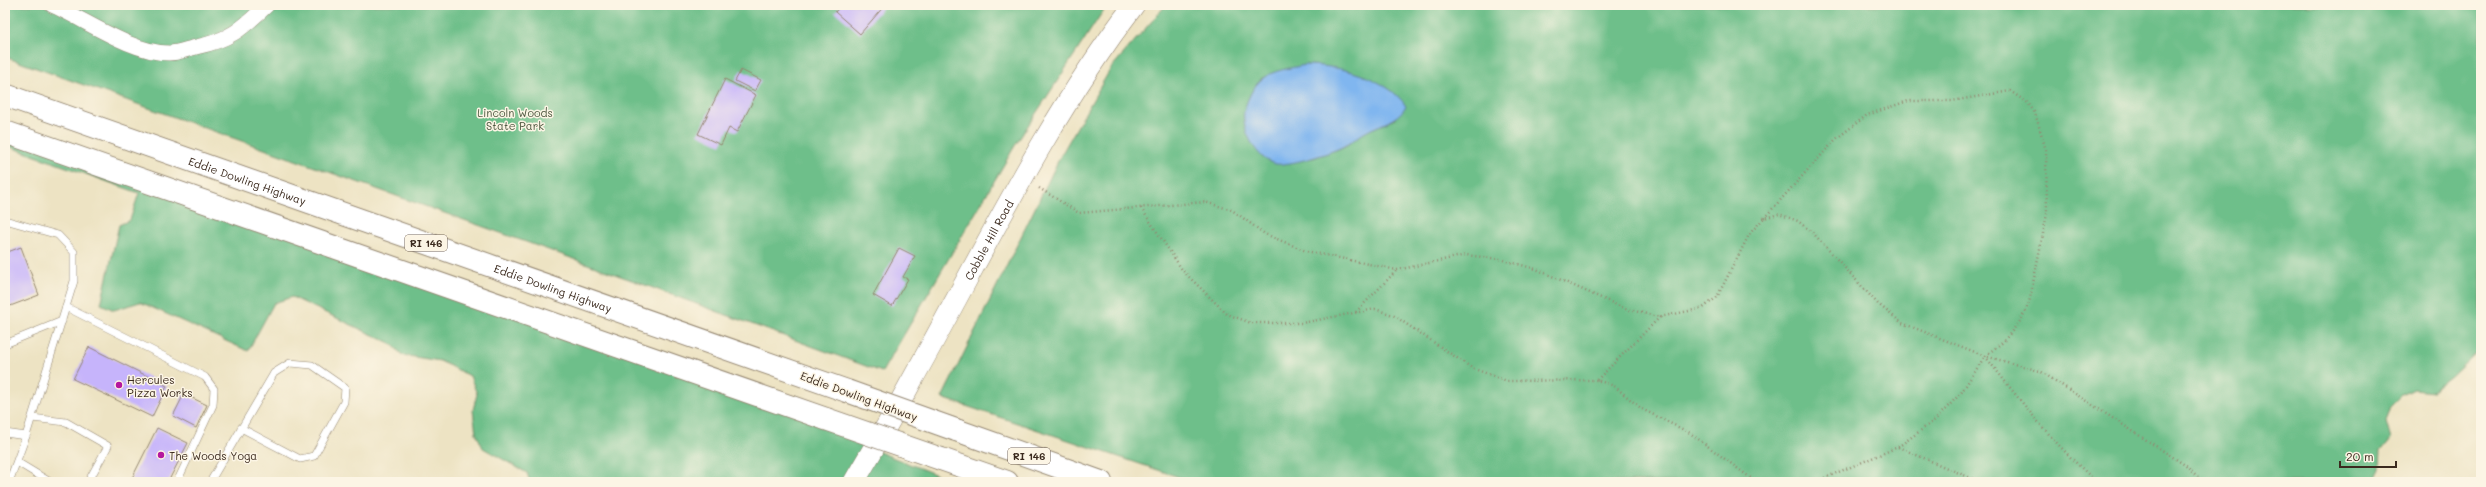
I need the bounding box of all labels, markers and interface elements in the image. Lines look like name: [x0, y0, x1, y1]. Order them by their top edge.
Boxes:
park label: Lincoln Woods State Park: [477, 105, 553, 133]
street label: Eddie Dowling Highway: [187, 153, 309, 208]
street label: Cobble Hill Road: [960, 197, 1016, 283]
road number: RI 146: [405, 235, 447, 251]
street label: Eddie Dowling Highway: [492, 260, 614, 315]
street label: Eddie Dowling Highway: [798, 368, 920, 424]
place label: Hercules Pizza Works: [127, 372, 193, 400]
marker: Hercules Pizza Works: [114, 380, 124, 390]
scale bar: [2340, 443, 2396, 469]
place label: The Woods Yoga: [169, 448, 257, 463]
road number: RI 146: [1008, 448, 1050, 464]
text: 20 m: [2346, 448, 2374, 464]
marker: The Woods Yoga: [156, 450, 166, 460]

